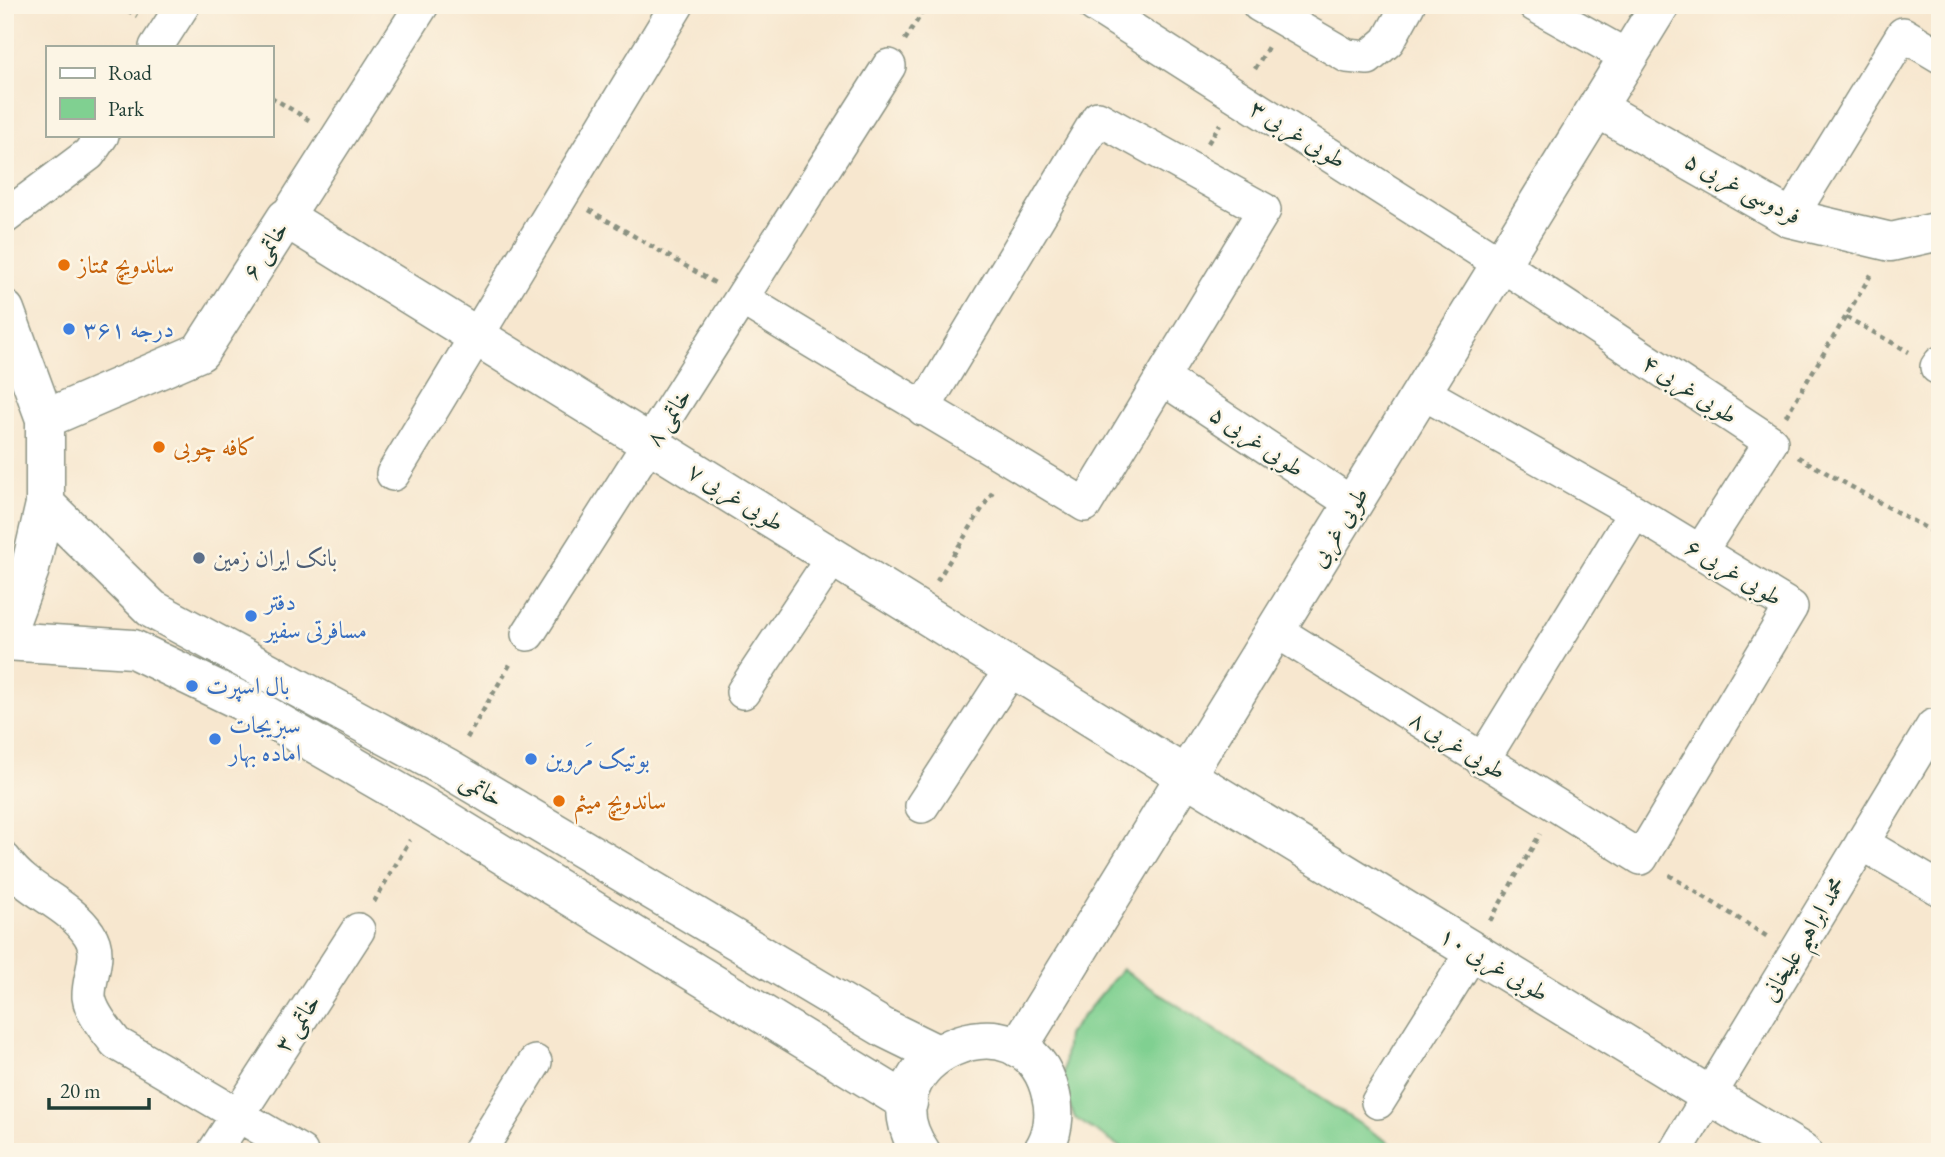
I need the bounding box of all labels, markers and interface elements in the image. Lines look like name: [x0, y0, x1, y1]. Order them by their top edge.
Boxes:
legend: [46, 46, 273, 136]
text: Road: [108, 59, 152, 86]
street label: طوبی غربی ۳: [1243, 92, 1352, 177]
text: Park: [108, 95, 145, 122]
street label: فردوسی غربی ۵: [1679, 144, 1807, 233]
street label: خاتمی ۶: [234, 215, 297, 286]
place label: ساندویچ ممتاز: [76, 249, 174, 285]
marker: ساندویچ ممتاز: [56, 257, 72, 273]
place label: ۳۶۱ درجه: [83, 313, 174, 344]
marker: ۳۶۱ درجه: [61, 321, 77, 337]
street label: طوبی غربی ۴: [1636, 346, 1744, 433]
street label: خاتمی ۸: [637, 382, 700, 453]
street label: طوبی غربی ۵: [1203, 398, 1311, 485]
place label: کافه چوبی: [173, 431, 256, 464]
marker: کافه چوبی: [151, 439, 167, 455]
street label: طوبی غربی ۷: [681, 455, 790, 540]
street label: طوبی غربی: [1302, 481, 1377, 574]
street label: طوبی غربی ۶: [1679, 531, 1788, 614]
place label: بانک ایران زمین: [213, 542, 337, 573]
marker: بانک ایران زمین: [191, 550, 207, 566]
place label: دفتر مسافرتی سفیر: [262, 586, 367, 645]
marker: دفتر مسافرتی سفیر: [243, 608, 259, 624]
place label: بال اسپرت: [206, 670, 290, 702]
marker: بال اسپرت: [184, 678, 200, 694]
street label: طوبی غربی ۸: [1403, 703, 1512, 788]
place label: سبزیجات اماده بهار: [227, 709, 301, 768]
marker: سبزیجات اماده بهار: [207, 731, 223, 747]
place label: بوتیک مَروین: [545, 742, 650, 776]
marker: بوتیک مَروین: [523, 751, 539, 767]
street label: خاتمی: [454, 764, 509, 815]
place label: ساندویچ میثم: [573, 785, 666, 825]
marker: ساندویچ میثم: [551, 793, 567, 809]
street label: محمد ابراهیم علیخانی: [1753, 871, 1860, 1012]
street label: طوبی غربی ۱۰: [1433, 919, 1554, 1010]
street label: خاتمی ۳: [266, 988, 329, 1059]
scale bar: [49, 1066, 149, 1110]
text: 20 m: [60, 1077, 101, 1104]

